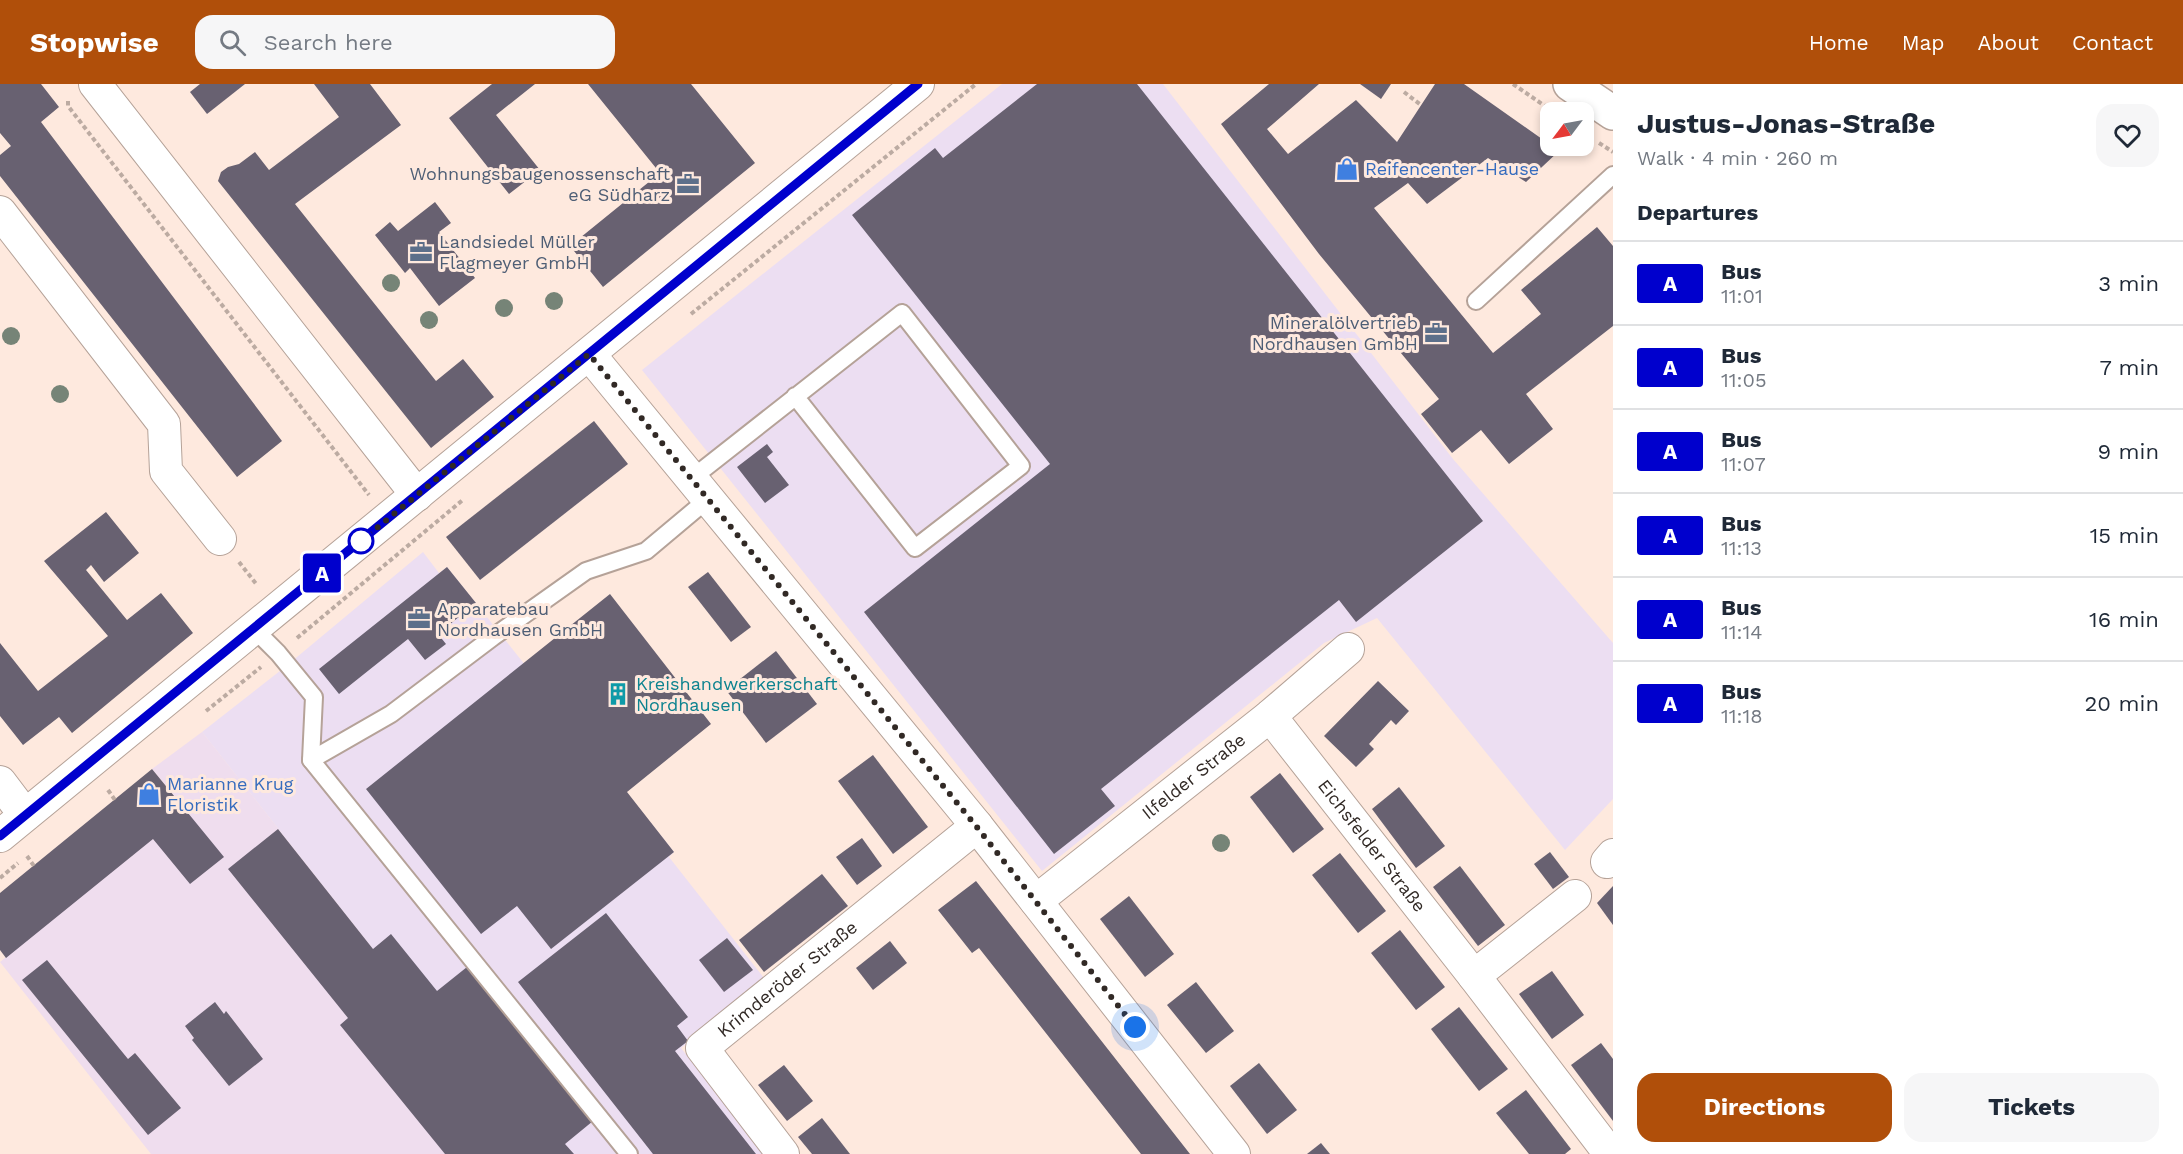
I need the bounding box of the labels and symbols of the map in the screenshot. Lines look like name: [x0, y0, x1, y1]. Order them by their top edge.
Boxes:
north arrow: [1540, 102, 1594, 156]
shop icon: Reifencenter-Hause: [1334, 156, 1360, 182]
place label: Reifencenter-Hause: [1365, 158, 1539, 179]
place label: Wohnungsbaugenossenschaft eG Südharz: [409, 163, 670, 205]
office icon: Wohnungsbaugenossenschaft eG Südharz: [675, 171, 701, 197]
place label: Landsiedel Müller Flagmeyer GmbH: [439, 231, 595, 273]
office icon: Landsiedel Müller Flagmeyer GmbH: [408, 239, 434, 265]
place label: Mineralölvertrieb Nordhausen GmbH: [1252, 312, 1418, 354]
office icon: Mineralölvertrieb Nordhausen GmbH: [1423, 320, 1449, 346]
unlabelled marker: [348, 528, 374, 554]
line badge: A: [302, 554, 342, 592]
place label: Apparatebau Nordhausen GmbH: [437, 598, 603, 640]
office icon: Apparatebau Nordhausen GmbH: [406, 606, 432, 632]
place label: Kreishandwerkerschaft Nordhausen: [636, 673, 838, 715]
building icon: Kreishandwerkerschaft Nordhausen: [605, 681, 631, 707]
street label: Ilfelder Straße: [1137, 729, 1249, 823]
place label: Marianne Krug Floristik: [167, 773, 294, 815]
street label: Eichsfelder Straße: [1314, 775, 1431, 916]
shop icon: Marianne Krug Floristik: [136, 781, 162, 807]
street label: Krimderöder Straße: [713, 916, 861, 1041]
your location: [1120, 1012, 1150, 1042]

